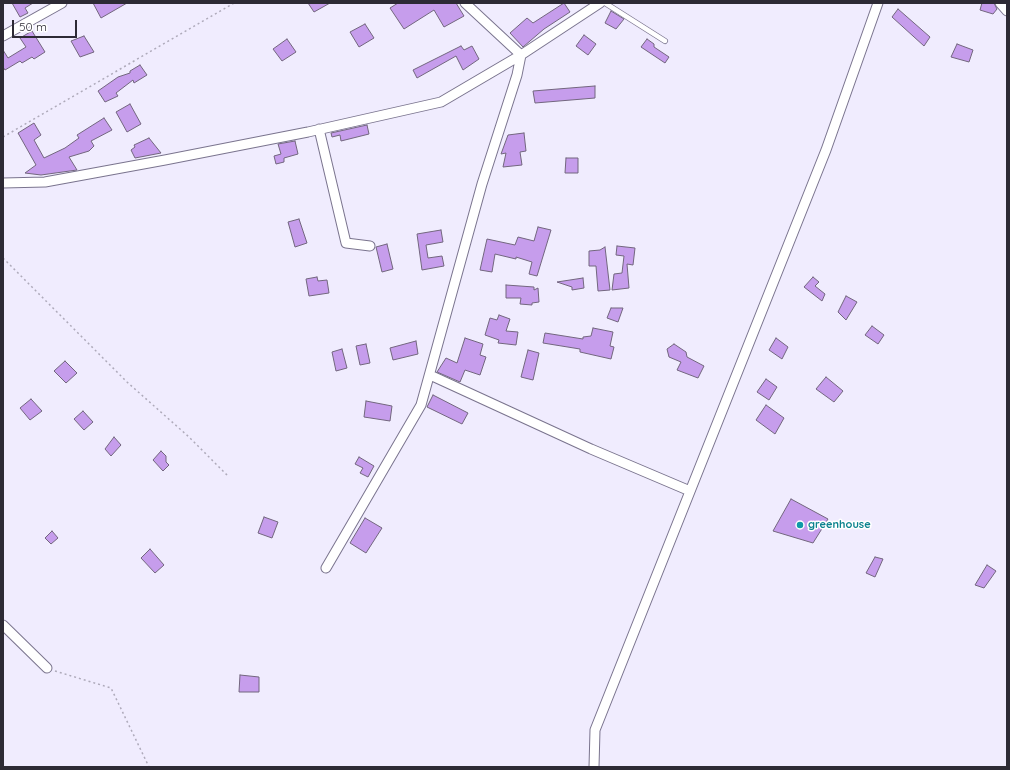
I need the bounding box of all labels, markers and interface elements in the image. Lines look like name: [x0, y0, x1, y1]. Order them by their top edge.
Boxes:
scale bar: [14, 12, 79, 38]
text: 50 m: [19, 19, 47, 34]
place label: greenhouse: [808, 518, 871, 532]
marker: greenhouse: [795, 520, 805, 530]

